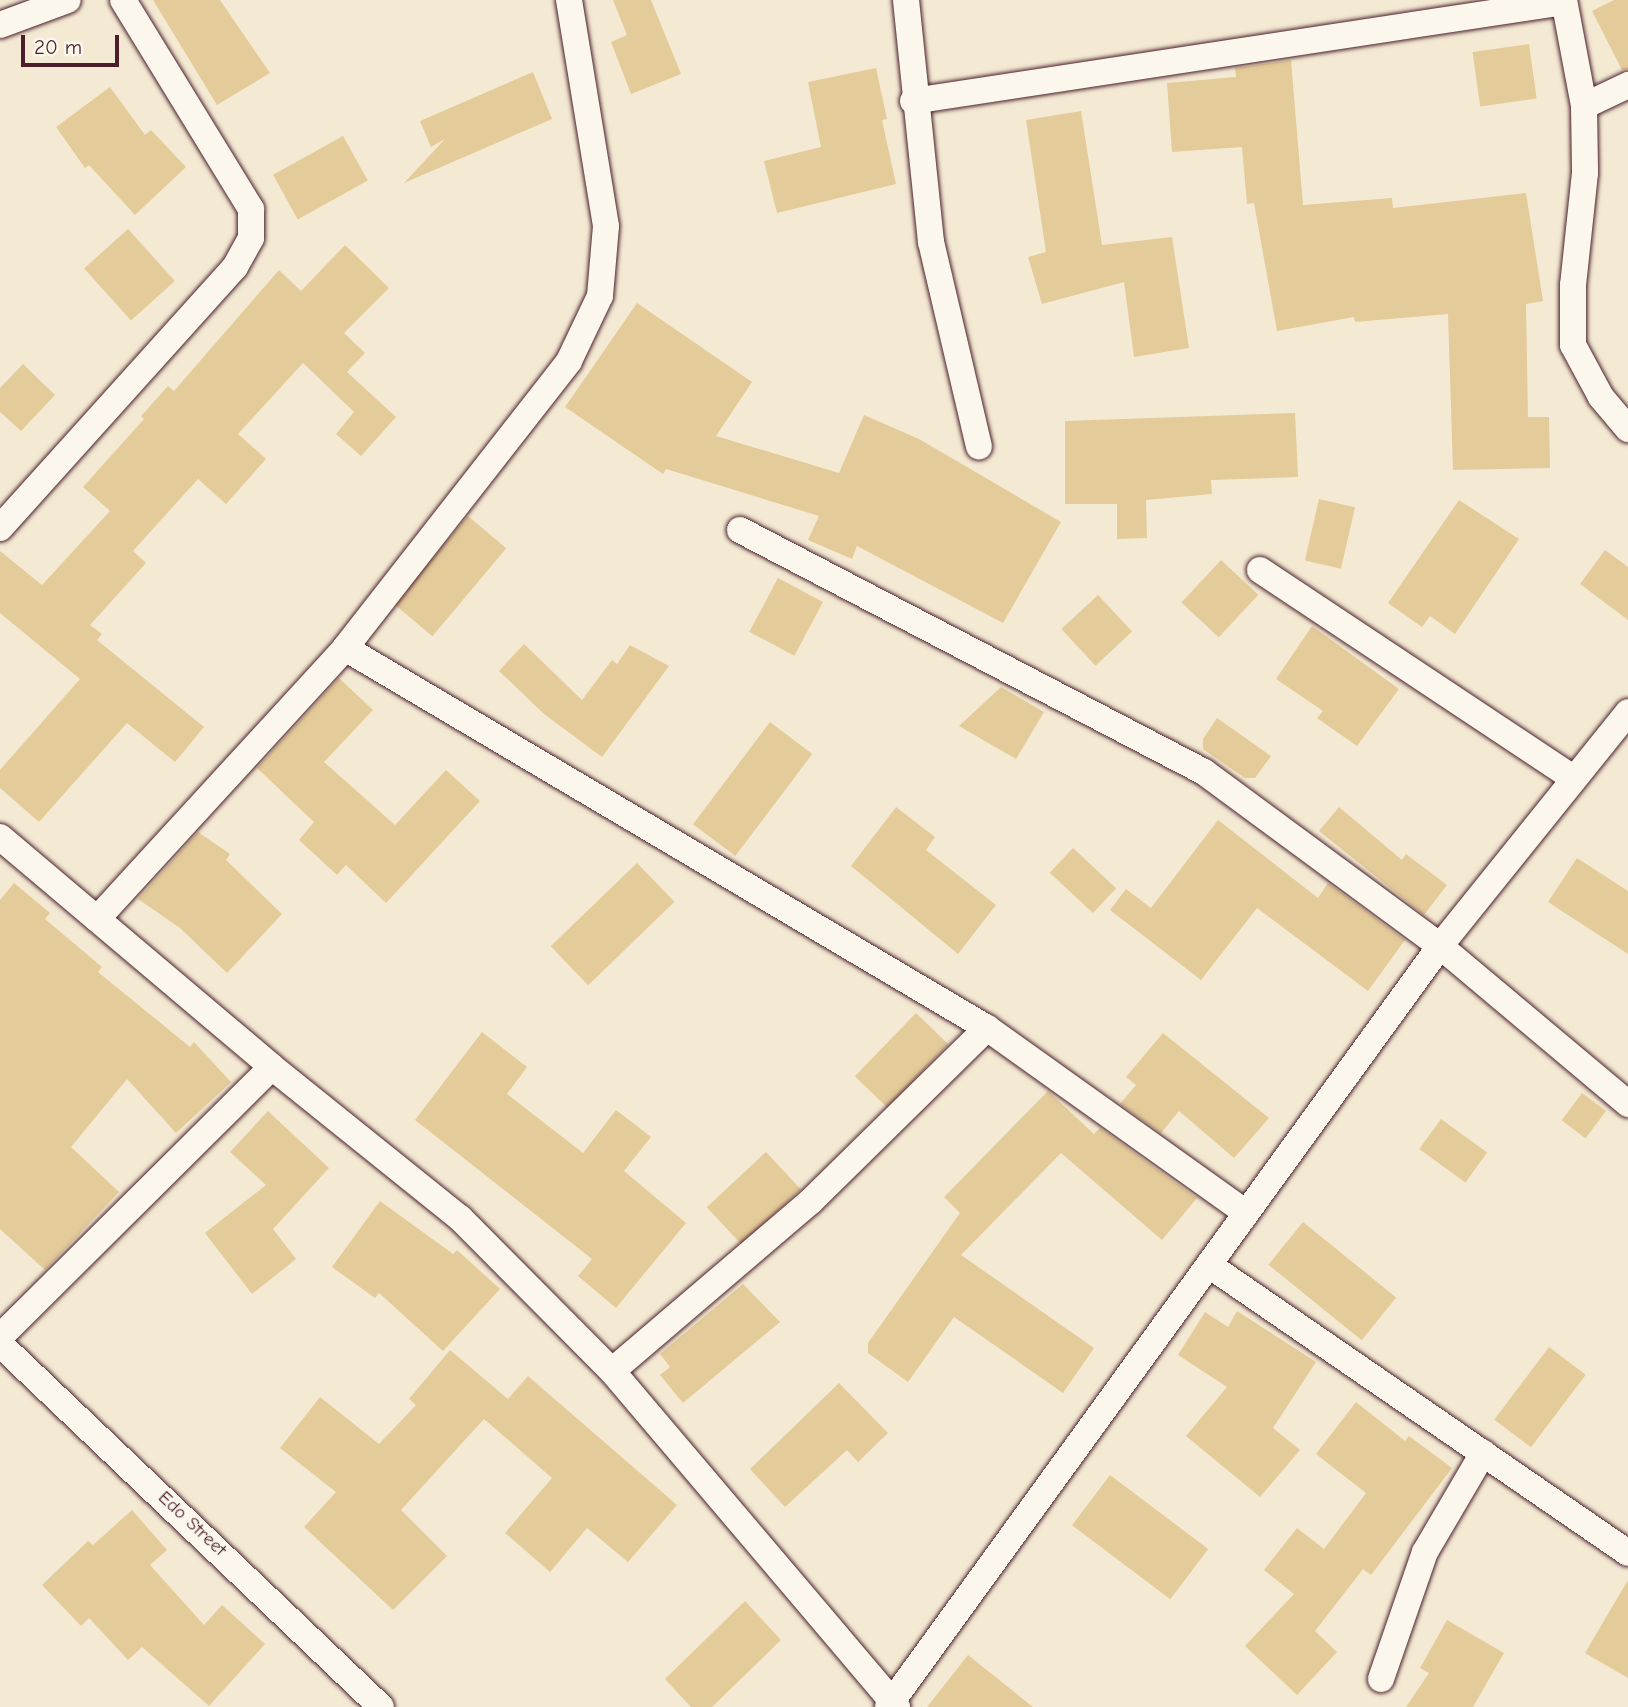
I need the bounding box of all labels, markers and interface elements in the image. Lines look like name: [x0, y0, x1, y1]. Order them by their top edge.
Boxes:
scale bar: [24, 21, 122, 65]
text: 20 m: [34, 35, 82, 59]
street label: Edo Street: [153, 1487, 231, 1561]

